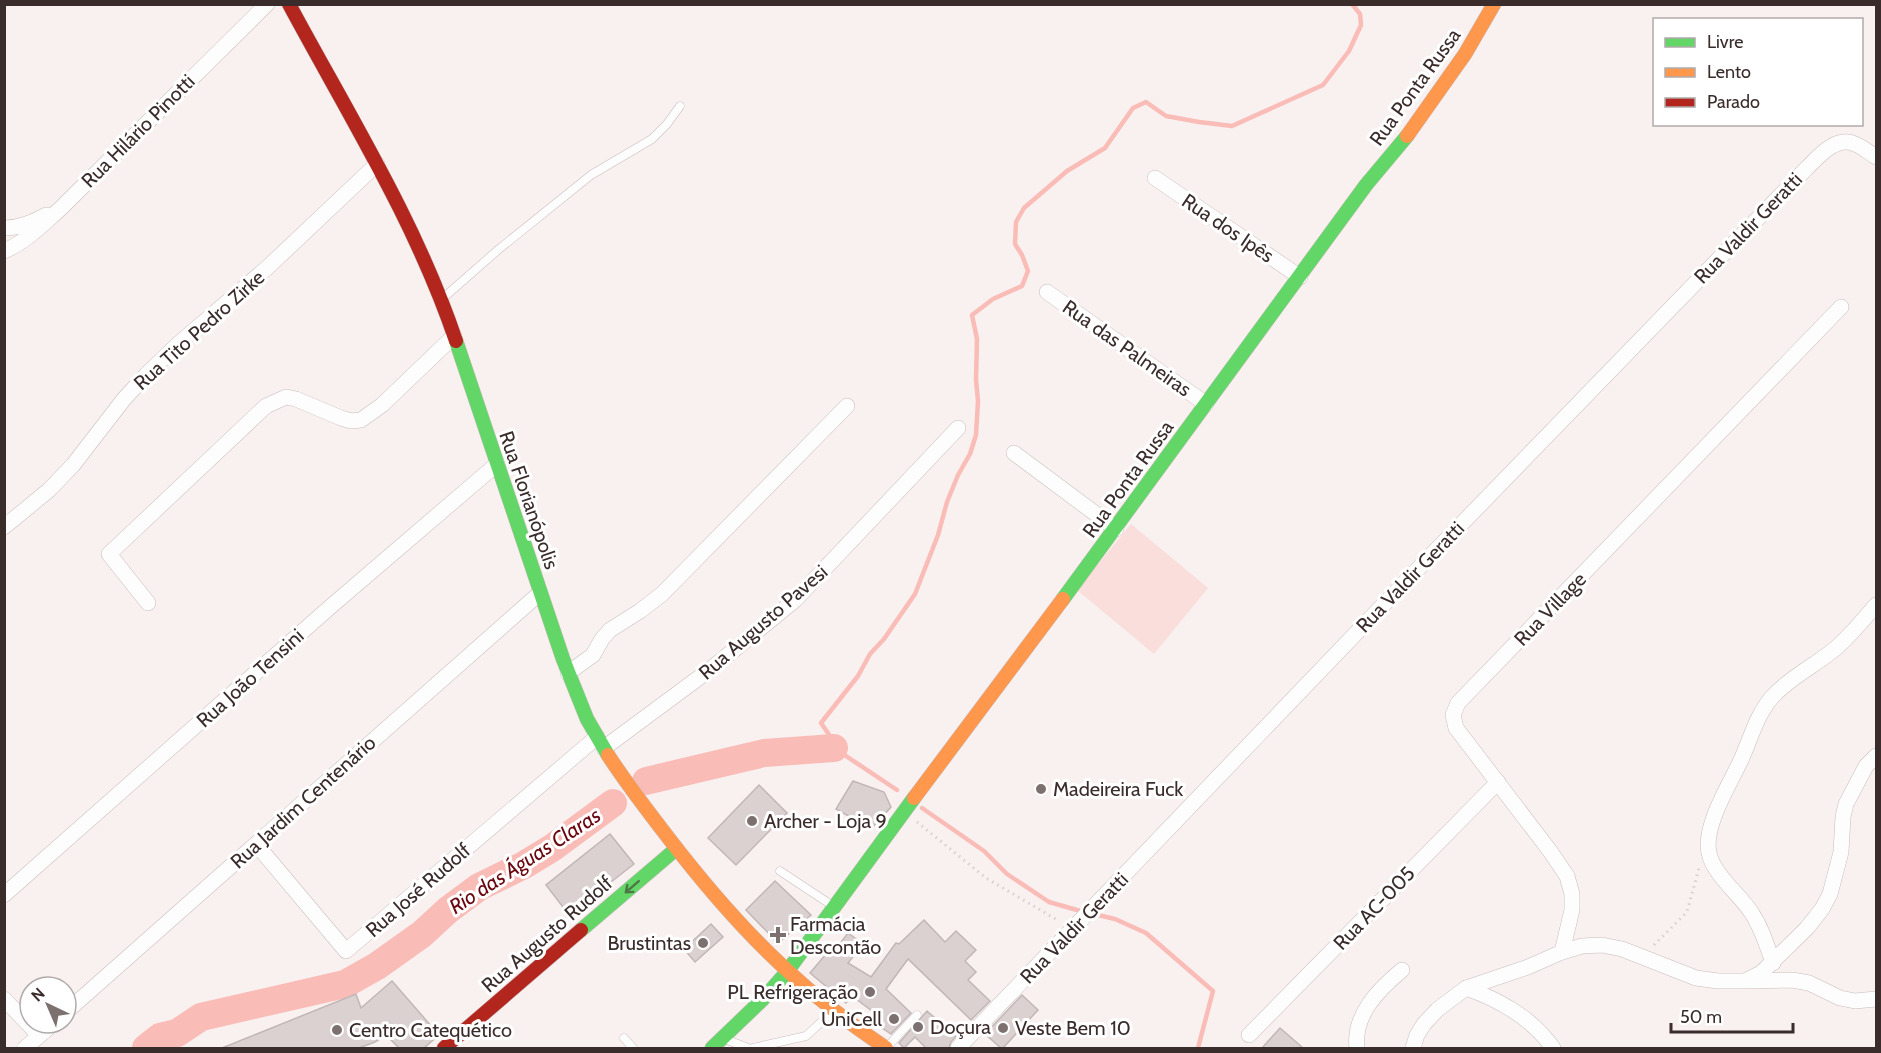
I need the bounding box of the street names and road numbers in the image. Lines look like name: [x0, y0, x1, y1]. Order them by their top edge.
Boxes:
street label: Rua Ponta Russa: [1364, 23, 1466, 150]
street label: Rua Hilário Pinotti: [76, 69, 200, 193]
street label: Rua Valdir Geratti: [1689, 167, 1807, 289]
street label: Rua dos Ipês: [1177, 188, 1279, 268]
street label: Rua Tito Pedro Zirke: [129, 265, 269, 395]
street label: Rua das Palmeiras: [1058, 295, 1196, 401]
street label: Rua Ponta Russa: [1077, 415, 1179, 542]
street label: Rua Florianópolis: [494, 428, 564, 572]
street label: Rua Valdir Geratti: [1351, 516, 1469, 638]
street label: Rua Augusto Pavesi: [694, 560, 832, 684]
street label: Rua Village: [1509, 567, 1591, 651]
street label: Rua João Tensini: [192, 624, 308, 732]
street label: Rua Jardim Centenário: [226, 731, 380, 873]
street label: Rua José Rudolf: [361, 838, 476, 942]
street label: Rua AC-005: [1328, 861, 1420, 955]
street label: Rua Valdir Geratti: [1015, 867, 1133, 989]
street label: Rua Augusto Rudolf: [477, 870, 618, 997]

